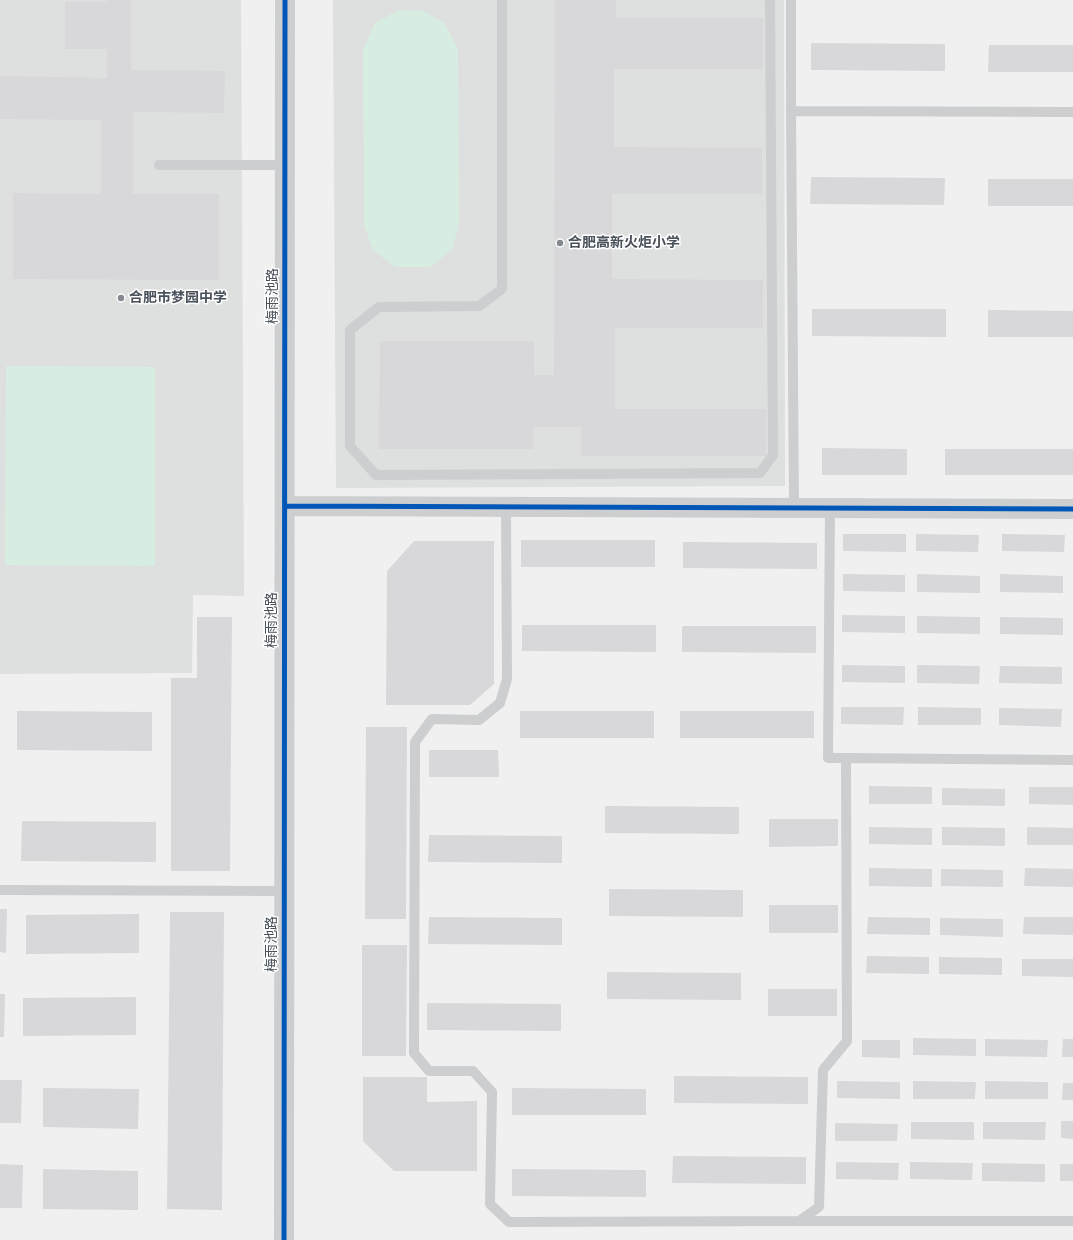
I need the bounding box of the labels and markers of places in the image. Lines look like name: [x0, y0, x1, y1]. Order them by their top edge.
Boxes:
place label: 合肥高新火炬小学: [568, 235, 680, 251]
marker: 合肥高新火炬小学: [555, 238, 565, 248]
place label: 合肥市梦园中学: [129, 290, 227, 306]
marker: 合肥市梦园中学: [116, 293, 126, 303]

